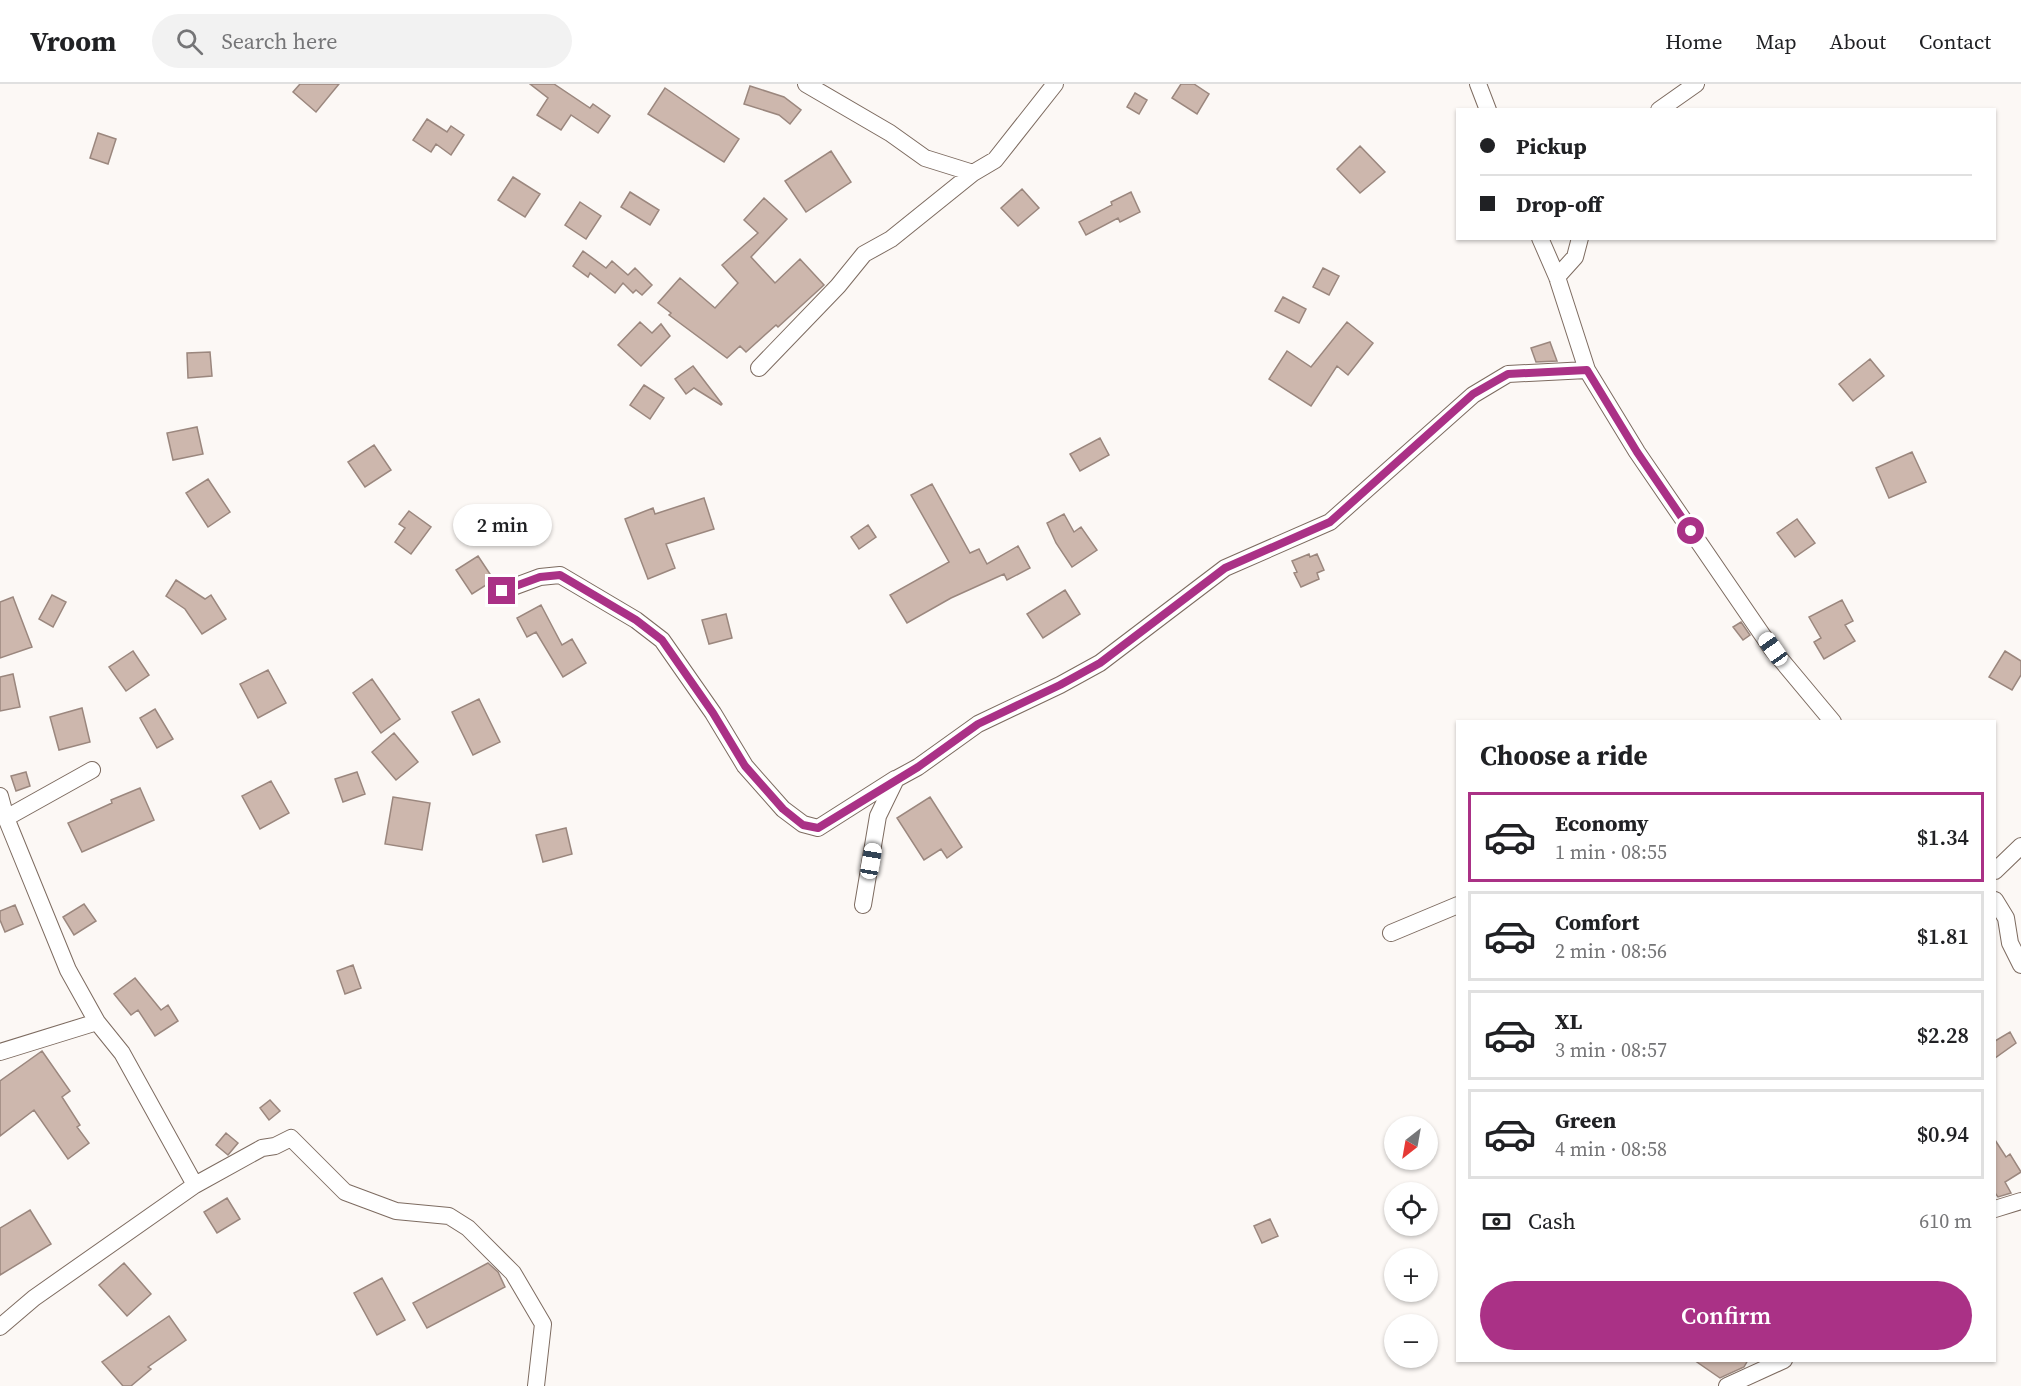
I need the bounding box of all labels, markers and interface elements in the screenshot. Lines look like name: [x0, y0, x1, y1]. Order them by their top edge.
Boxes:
search box: [152, 14, 572, 68]
text: Vroom: [30, 22, 116, 60]
icon: search: [173, 25, 206, 58]
text: Search here: [221, 26, 337, 56]
text: Home: [1665, 27, 1723, 56]
text: Map: [1756, 27, 1797, 56]
text: About: [1830, 27, 1886, 56]
text: Contact: [1919, 27, 1991, 56]
text: Pickup: [1516, 131, 1587, 161]
text: Drop-off: [1516, 189, 1602, 219]
callout: 2 min: [452, 504, 552, 546]
text: 2 min: [477, 511, 528, 539]
route start: [1677, 517, 1704, 544]
route end: [488, 577, 515, 604]
car: [1755, 629, 1791, 669]
text: Choose a ride: [1480, 737, 1648, 774]
text: Economy: [1555, 808, 1649, 838]
icon: car: [1483, 810, 1537, 864]
text: $1.34: [1917, 822, 1969, 852]
text: 1 min · 08:55: [1555, 838, 1667, 866]
car: [859, 842, 883, 880]
text: Comfort: [1555, 907, 1639, 937]
icon: car: [1483, 909, 1537, 963]
text: $1.81: [1917, 921, 1969, 951]
text: 2 min · 08:56: [1555, 937, 1667, 965]
text: XL: [1555, 1006, 1582, 1036]
icon: car: [1483, 1008, 1537, 1062]
text: $2.28: [1917, 1020, 1969, 1050]
text: 3 min · 08:57: [1555, 1036, 1667, 1064]
text: Green: [1555, 1105, 1616, 1135]
icon: car: [1483, 1107, 1537, 1161]
north arrow: [1384, 1116, 1438, 1170]
map controls: [1384, 1116, 1438, 1368]
text: $0.94: [1917, 1119, 1969, 1149]
text: 4 min · 08:58: [1555, 1135, 1667, 1163]
button: locate: [1384, 1182, 1438, 1236]
icon: cash: [1480, 1205, 1513, 1238]
text: Cash: [1528, 1206, 1576, 1236]
text: 610 m: [1919, 1207, 1972, 1235]
button: +: [1384, 1248, 1438, 1302]
button: Confirm: [1480, 1281, 1972, 1350]
button: −: [1384, 1314, 1438, 1368]

